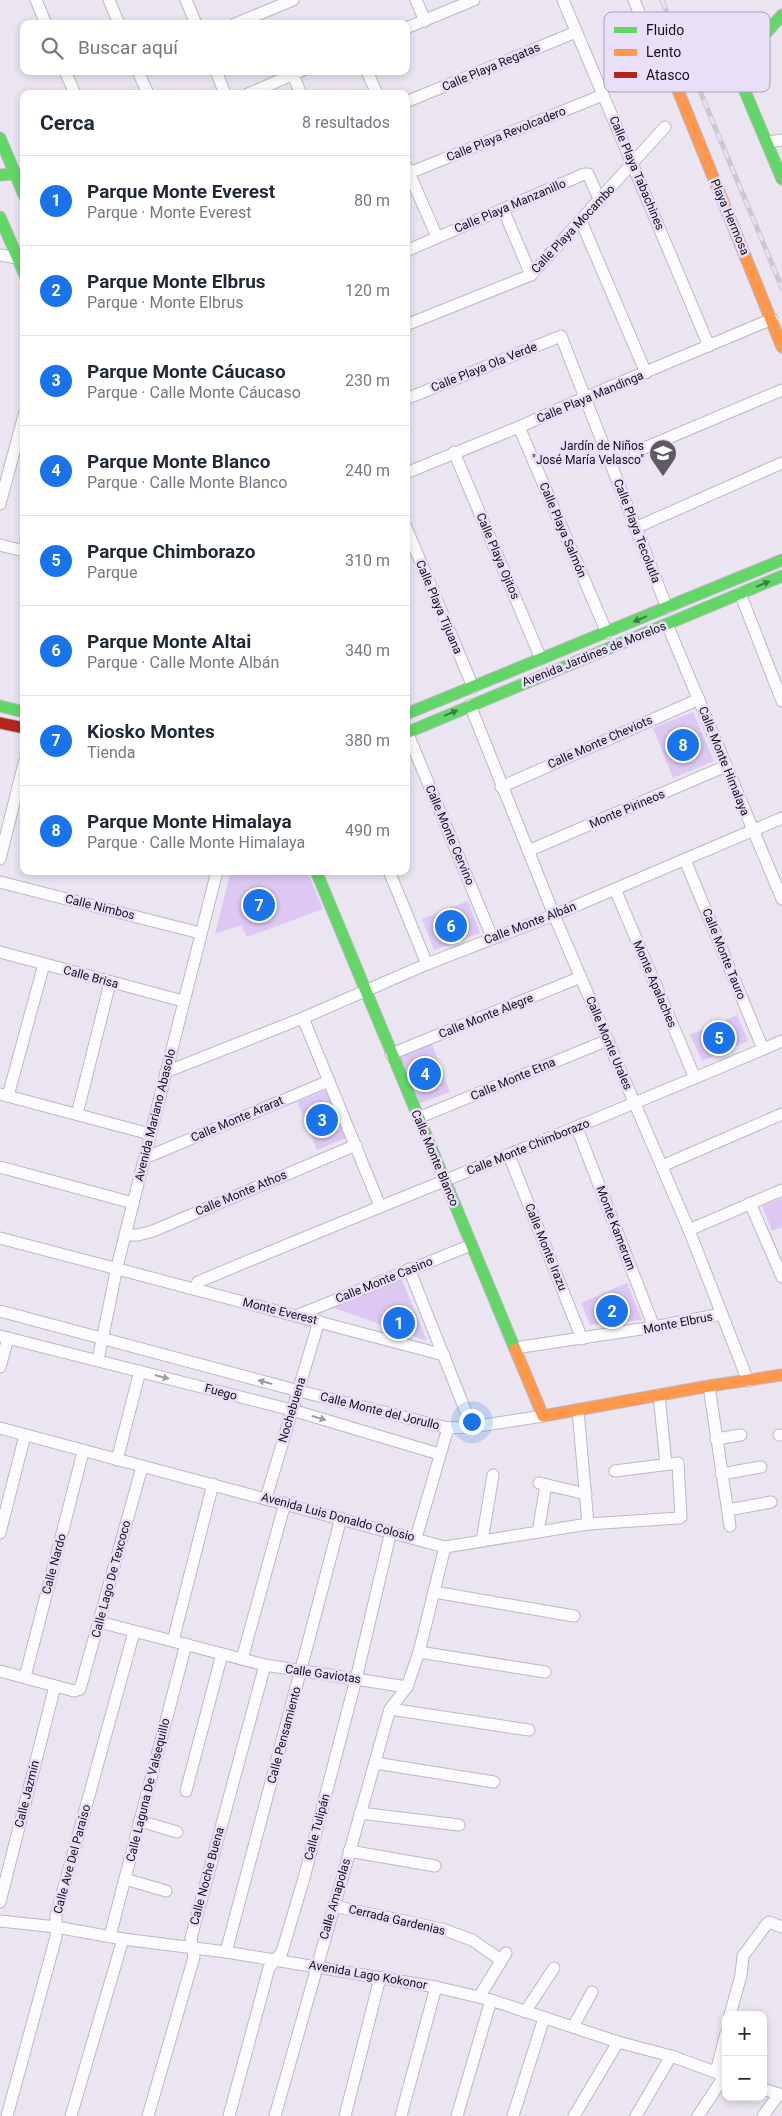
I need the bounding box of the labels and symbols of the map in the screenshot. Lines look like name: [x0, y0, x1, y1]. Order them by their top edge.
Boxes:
legend: [604, 12, 770, 92]
text: Fluido: [646, 22, 684, 38]
street label: Calle Playa Regatas: [440, 40, 542, 94]
text: Lento: [646, 44, 681, 60]
text: Atasco: [646, 67, 690, 83]
street label: Calle Playa Revolcadero: [444, 104, 568, 164]
street label: Calle Playa Tabachines: [607, 114, 667, 232]
street label: Calle Playa Manzanillo: [452, 176, 568, 236]
street label: Playa Hermosa: [708, 177, 752, 257]
street label: Calle Playa Mocambo: [528, 182, 618, 276]
street label: Calle Playa Ola Verde: [429, 339, 539, 395]
street label: Calle Playa Mandinga: [534, 368, 646, 426]
school or university icon: Jardín de Niños "José María Velasco": [648, 438, 678, 477]
place label: Jardín de Niños "José María Velasco": [532, 439, 644, 467]
street label: Calle Playa Tecolutla: [611, 477, 663, 585]
street label: Calle Playa Salmón: [537, 480, 589, 580]
street label: Calle Playa Ojitos: [473, 511, 523, 601]
street label: Calle Playa Tijuana: [413, 558, 465, 656]
one-way arrow: [756, 580, 771, 588]
one-way arrow: [632, 615, 647, 623]
street label: Avenida Jardines de Morelos: [520, 619, 668, 689]
street label: Calle Monte Himalaya: [696, 704, 752, 818]
one-way arrow: [444, 709, 458, 717]
street label: Calle Monte Cheviots: [545, 713, 655, 771]
pin: 8: [667, 726, 699, 764]
street label: Calle Monte Cervino: [423, 783, 477, 887]
street label: Monte Pirineos: [587, 787, 667, 831]
pin: 7: [243, 886, 275, 924]
street label: Calle Nimbos: [64, 892, 136, 922]
street label: Calle Monte Albán: [482, 899, 578, 947]
street label: Calle Monte Tauro: [699, 906, 749, 1002]
pin: 6: [435, 907, 467, 945]
street label: Monte Apalaches: [630, 938, 680, 1030]
street label: Calle Brisa: [62, 963, 120, 991]
street label: Calle Monte Alegre: [437, 991, 535, 1041]
street label: Calle Monte Urales: [583, 994, 635, 1092]
pin: 5: [703, 1019, 735, 1057]
street label: Avenida Mariano Abasolo: [132, 1047, 178, 1183]
pin: 4: [409, 1055, 441, 1093]
street label: Calle Monte Etna: [469, 1055, 557, 1103]
street label: Calle Monte Ararat: [189, 1093, 285, 1145]
pin: 3: [306, 1101, 338, 1139]
street label: Calle Monte Blanco: [408, 1108, 462, 1208]
street label: Calle Monte Chimborazo: [465, 1116, 592, 1178]
street label: Calle Monte Athos: [193, 1167, 289, 1219]
street label: Monte Kamerum: [593, 1184, 639, 1272]
street label: Calle Monte Irazu: [522, 1201, 570, 1293]
street label: Calle Monte Casino: [333, 1254, 435, 1306]
pin: 2: [596, 1292, 628, 1330]
street label: Monte Everest: [241, 1295, 319, 1327]
pin: 1: [383, 1304, 415, 1342]
street label: Monte Elbrus: [642, 1309, 714, 1337]
one-way arrow: [155, 1373, 170, 1381]
street label: Nochebuena: [275, 1376, 309, 1444]
one-way arrow: [258, 1377, 273, 1385]
street label: Fuego: [203, 1381, 239, 1403]
street label: Calle Monte del Jorullo: [319, 1389, 441, 1433]
your location: [459, 1409, 485, 1435]
one-way arrow: [312, 1415, 327, 1423]
street label: Avenida Luis Donaldo Colosio: [260, 1490, 416, 1544]
street label: Calle Lago De Texcoco: [89, 1519, 133, 1639]
street label: Calle Nardo: [39, 1532, 69, 1596]
street label: Calle Gaviotas: [284, 1662, 362, 1686]
street label: Calle Pensamiento: [264, 1685, 304, 1785]
street label: Calle Laguna De Valsequillo: [123, 1717, 173, 1863]
street label: Calle Jazmín: [12, 1759, 42, 1829]
street label: Calle Tulipán: [301, 1792, 333, 1862]
street label: Calle Ave Del Paraíso: [51, 1803, 93, 1915]
street label: Calle Noche Buena: [187, 1826, 227, 1926]
street label: Calle Amapolas: [317, 1857, 353, 1941]
street label: Cerrada Gardenias: [347, 1902, 447, 1938]
street label: Avenida Lago Kokonor: [308, 1958, 428, 1992]

